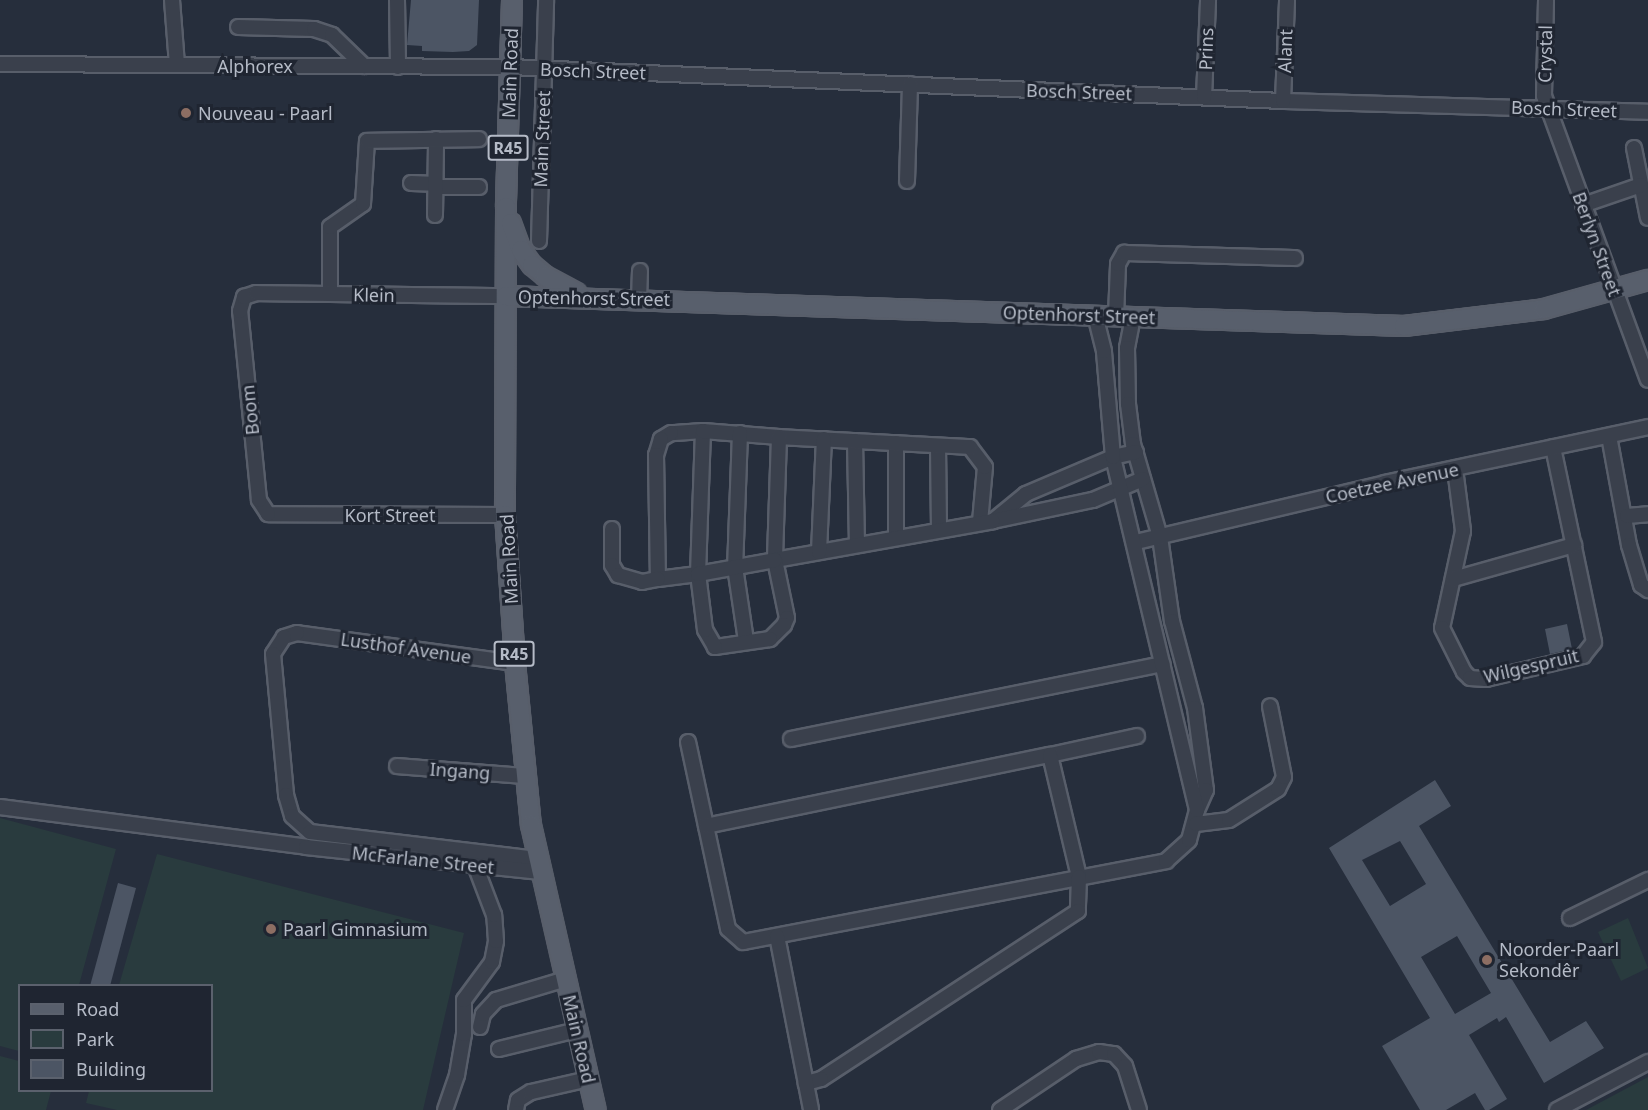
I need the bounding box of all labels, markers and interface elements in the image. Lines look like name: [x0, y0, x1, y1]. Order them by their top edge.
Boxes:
street label: Crystal: [1534, 25, 1556, 83]
street label: Prins: [1194, 27, 1218, 71]
street label: Main Road: [498, 28, 522, 118]
street label: Alant: [1273, 29, 1297, 73]
street label: Alphorex: [217, 55, 293, 77]
street label: Bosch Street: [540, 58, 646, 84]
street label: Bosch Street: [1026, 79, 1132, 105]
street label: Main Street: [530, 90, 554, 188]
street label: Bosch Street: [1511, 96, 1617, 122]
place label: Nouveau - Paarl: [198, 102, 333, 124]
marker: Nouveau - Paarl: [179, 106, 193, 120]
road number: R45: [487, 135, 529, 161]
street label: Berlyn Street: [1568, 189, 1626, 299]
street label: Klein: [353, 284, 395, 306]
street label: Optenhorst Street: [518, 286, 670, 310]
street label: Optenhorst Street: [1002, 302, 1156, 328]
street label: Boom: [237, 384, 263, 436]
street label: Coetzee Avenue: [1323, 458, 1461, 508]
street label: Kort Street: [345, 504, 435, 526]
street label: Main Road: [496, 513, 522, 605]
street label: Lusthof Avenue: [339, 628, 473, 668]
road number: R45: [493, 641, 535, 667]
street label: Wilgespruit: [1481, 645, 1581, 687]
street label: Ingang: [429, 758, 491, 784]
street label: McFarlane Street: [351, 842, 495, 878]
place label: Paarl Gimnasium: [283, 918, 428, 940]
marker: Paarl Gimnasium: [264, 922, 278, 936]
place label: Noorder-Paarl Sekondêr: [1499, 939, 1619, 982]
marker: Noorder-Paarl Sekondêr: [1480, 953, 1494, 967]
legend: [18, 984, 213, 1092]
street label: Main Road: [558, 993, 600, 1085]
text: Road: [76, 997, 119, 1021]
text: Park: [76, 1027, 114, 1051]
text: Building: [76, 1057, 146, 1081]

